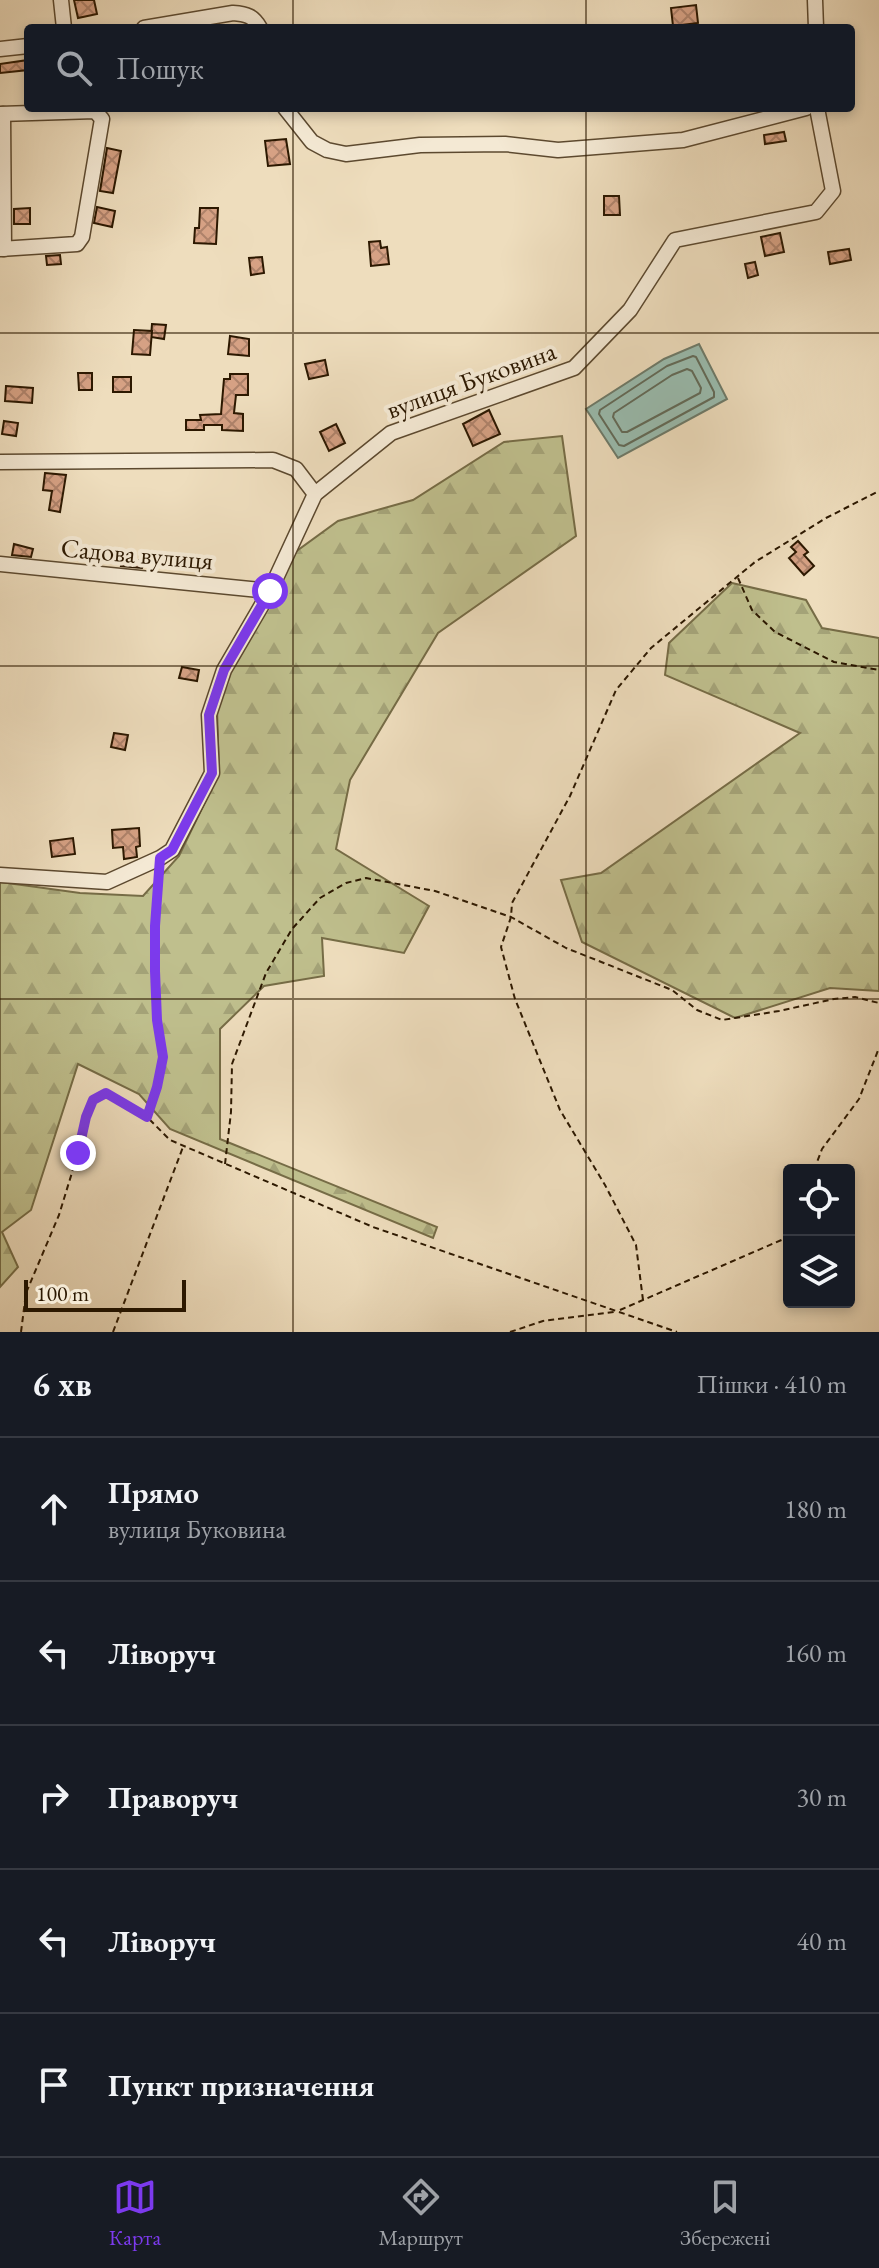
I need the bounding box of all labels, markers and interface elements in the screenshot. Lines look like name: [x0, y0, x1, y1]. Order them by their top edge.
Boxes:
search box: [24, 24, 855, 112]
icon: search: [52, 46, 96, 90]
text: Пошук: [116, 49, 204, 88]
street label: вулиця Буковина: [382, 333, 561, 426]
street label: Садова вулиця: [59, 530, 215, 578]
route start: [252, 573, 288, 609]
route end: [60, 1135, 96, 1171]
map controls: [783, 1164, 855, 1308]
button: locate: [783, 1164, 855, 1236]
button: layers: [783, 1236, 855, 1308]
scale bar: [24, 1276, 186, 1312]
text: 100 m: [36, 1279, 89, 1308]
text: 6 хв: [32, 1362, 92, 1406]
text: Пішки · 410 m: [696, 1367, 847, 1401]
text: Прямо: [108, 1473, 199, 1512]
icon: ahead: [32, 1487, 76, 1531]
text: 180 m: [784, 1492, 847, 1526]
text: вулиця Буковина: [108, 1512, 286, 1546]
icon: left: [32, 1631, 76, 1675]
text: Ліворуч: [108, 1634, 216, 1673]
text: 160 m: [784, 1636, 847, 1670]
icon: right: [32, 1775, 76, 1819]
text: Праворуч: [108, 1778, 238, 1817]
text: 30 m: [797, 1780, 847, 1814]
icon: left: [32, 1919, 76, 1963]
text: Ліворуч: [108, 1922, 216, 1961]
text: 40 m: [797, 1924, 847, 1958]
icon: arrive: [32, 2063, 76, 2107]
text: Пункт призначення: [108, 2066, 374, 2105]
tab: Карта: [109, 2175, 161, 2252]
tab: Маршрут: [378, 2175, 463, 2252]
tab: Збережені: [680, 2175, 770, 2252]

